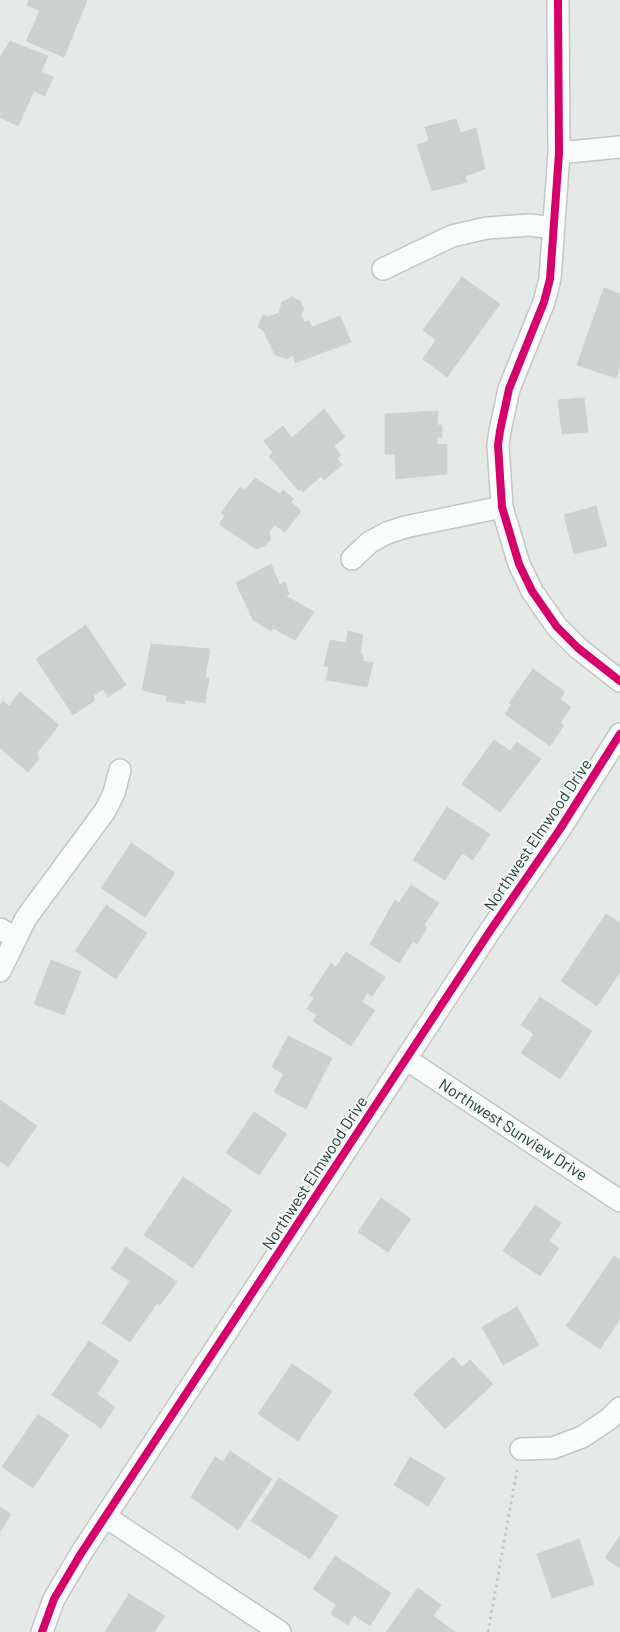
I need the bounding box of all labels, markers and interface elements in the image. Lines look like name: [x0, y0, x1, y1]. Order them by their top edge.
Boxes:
street label: Northwest Elmwood Drive: [480, 755, 596, 915]
street label: Northwest Sunview Drive: [435, 1075, 591, 1185]
street label: Northwest Elmwood Drive: [258, 1093, 372, 1253]

